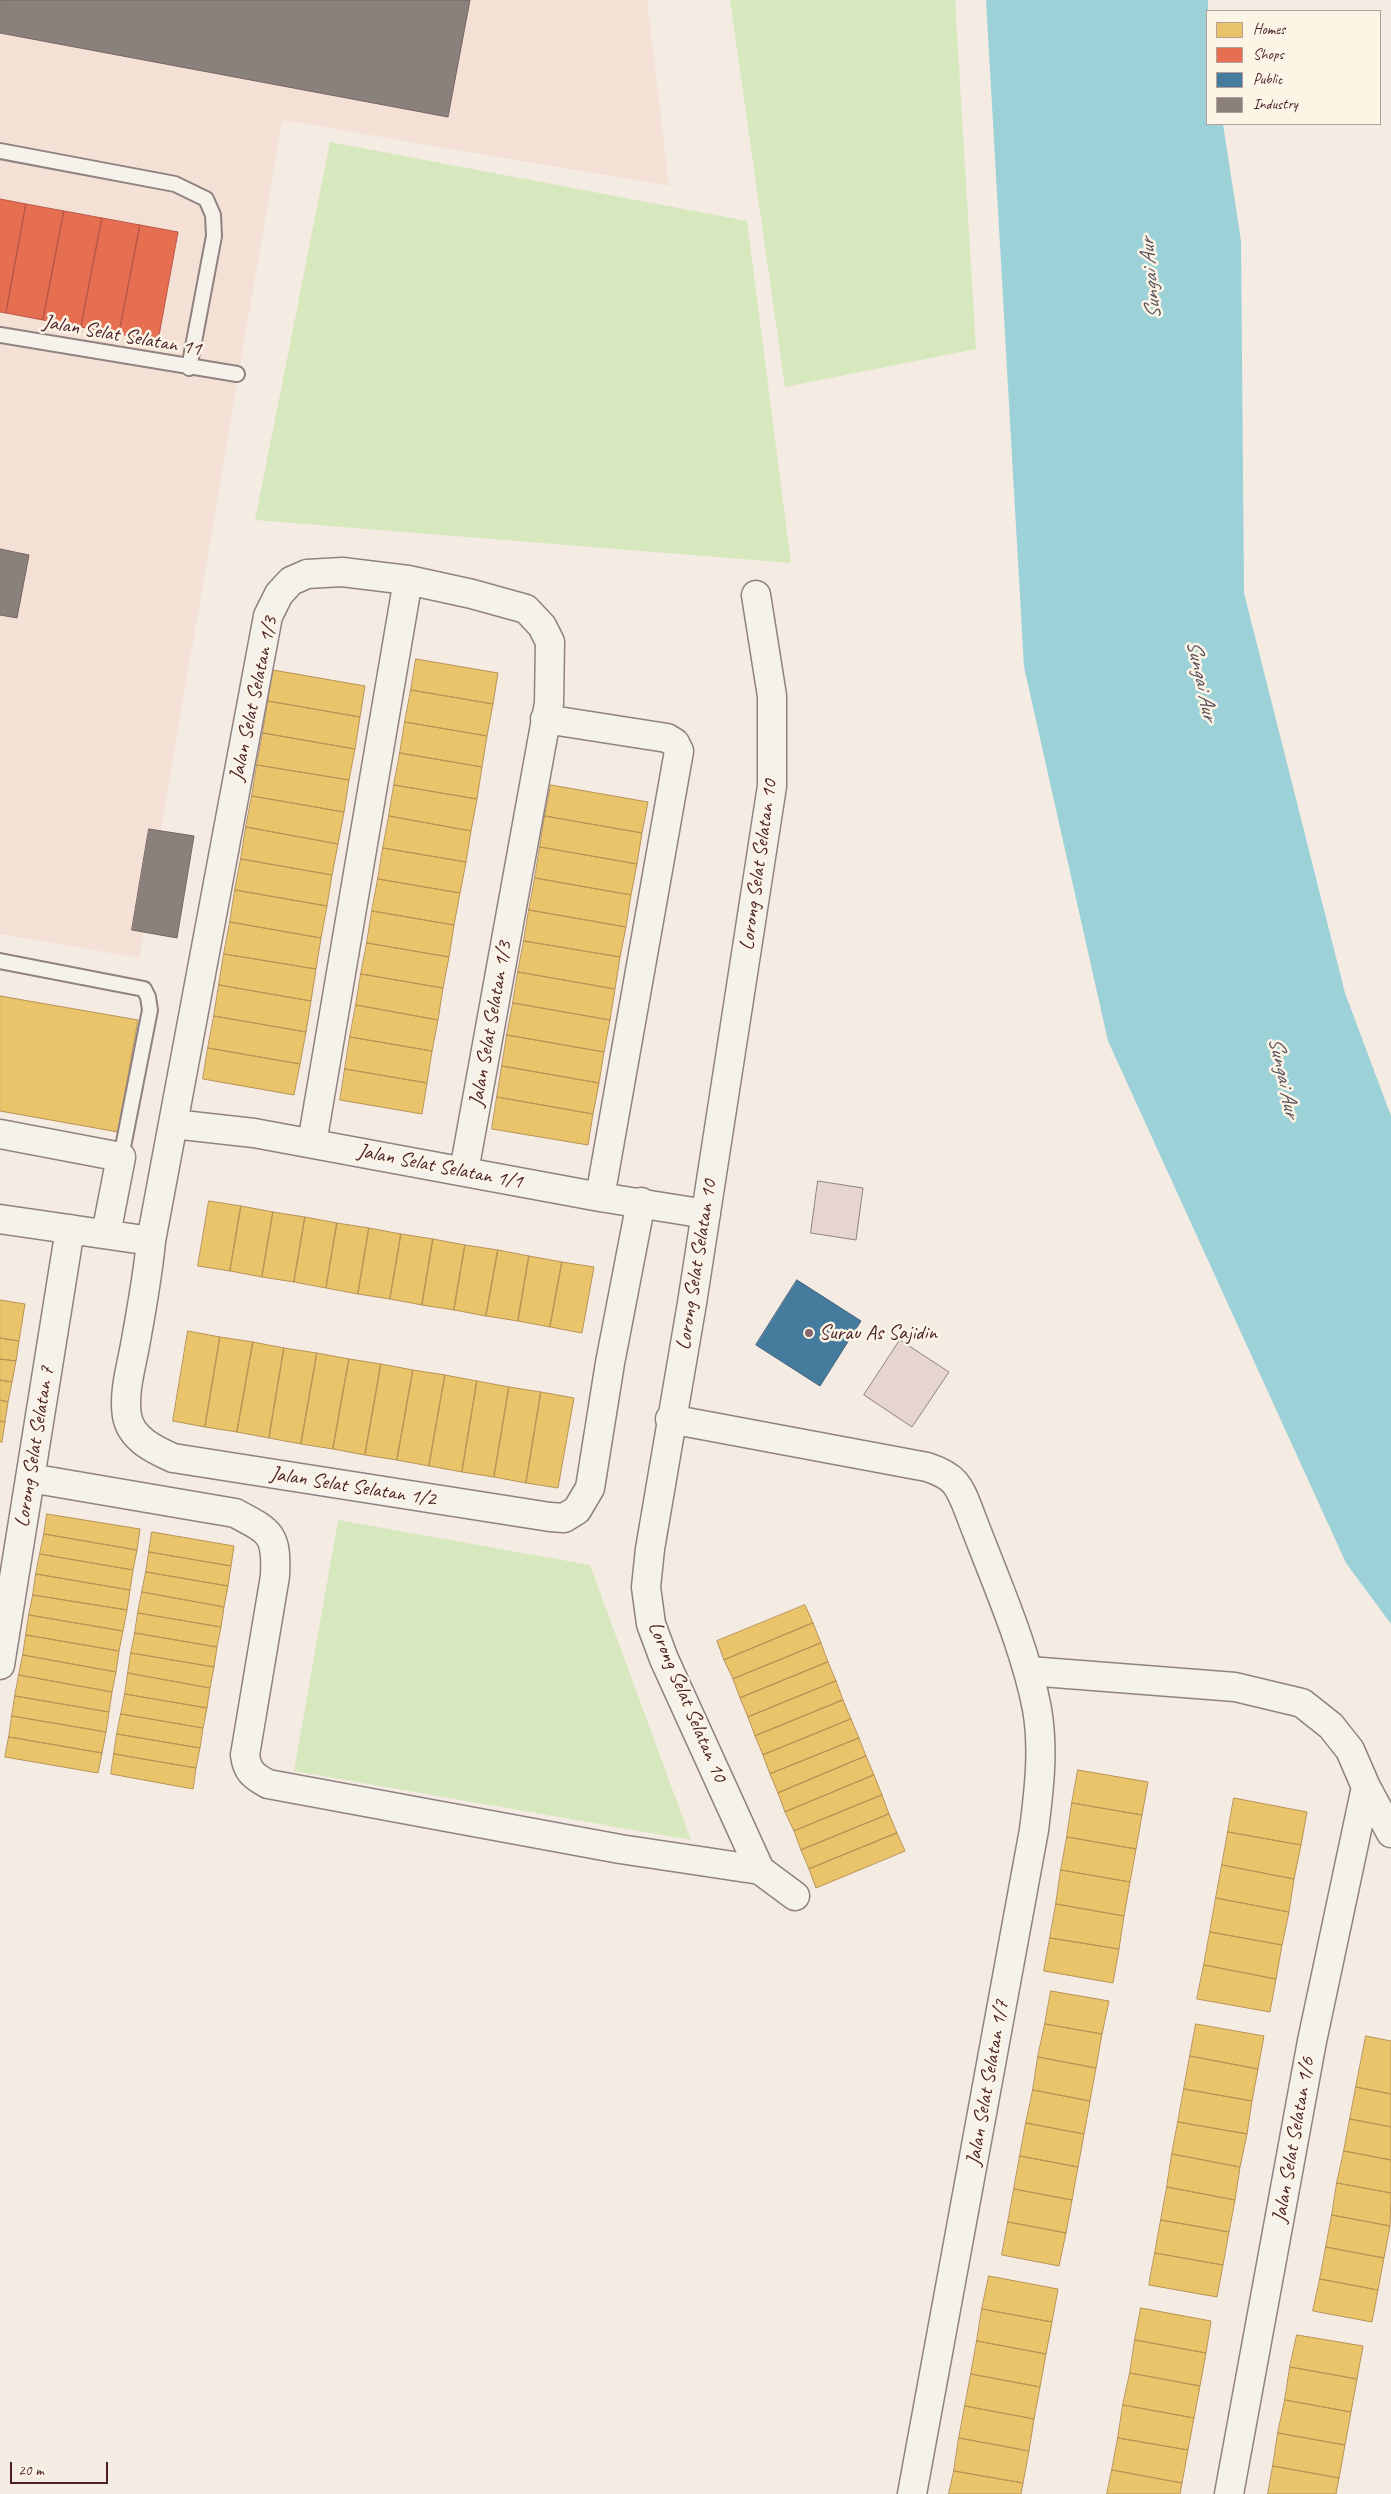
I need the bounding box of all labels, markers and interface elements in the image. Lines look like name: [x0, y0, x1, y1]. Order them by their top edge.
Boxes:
legend: [1206, 10, 1381, 125]
text: Homes: [1253, 20, 1285, 39]
text: Shops: [1253, 45, 1284, 64]
text: Public: [1253, 70, 1282, 89]
text: Industry: [1253, 95, 1298, 114]
water label: Sungai Aur: [1134, 237, 1168, 321]
street label: Jalan Selat Selatan 11: [41, 310, 203, 362]
street label: Jalan Selat Selatan 1/3: [224, 614, 284, 784]
water label: Sungai Aur: [1180, 638, 1222, 722]
street label: Lorong Selat Selatan 10: [735, 778, 783, 952]
street label: Jalan Selat Selatan 1/3: [464, 939, 518, 1109]
water label: Sungai Aur: [1262, 1035, 1304, 1119]
street label: Jalan Selat Selatan 1/1: [355, 1139, 525, 1195]
street label: Lorong Selat Selatan 10: [671, 1178, 723, 1352]
place label: Surau As Sajidin: [819, 1320, 937, 1346]
marker: Surau As Sajidin: [803, 1327, 815, 1339]
street label: Lorong Selat Selatan 7: [10, 1365, 60, 1529]
street label: Jalan Selat Selatan 1/2: [268, 1461, 438, 1513]
street label: Lorong Selat Selatan 10: [642, 1618, 732, 1786]
street label: Jalan Selat Selatan 1/7: [961, 1998, 1015, 2168]
street label: Jalan Selat Selatan 1/6: [1267, 2055, 1321, 2225]
scale bar: [12, 2452, 110, 2484]
text: 20 m: [18, 2461, 44, 2480]

